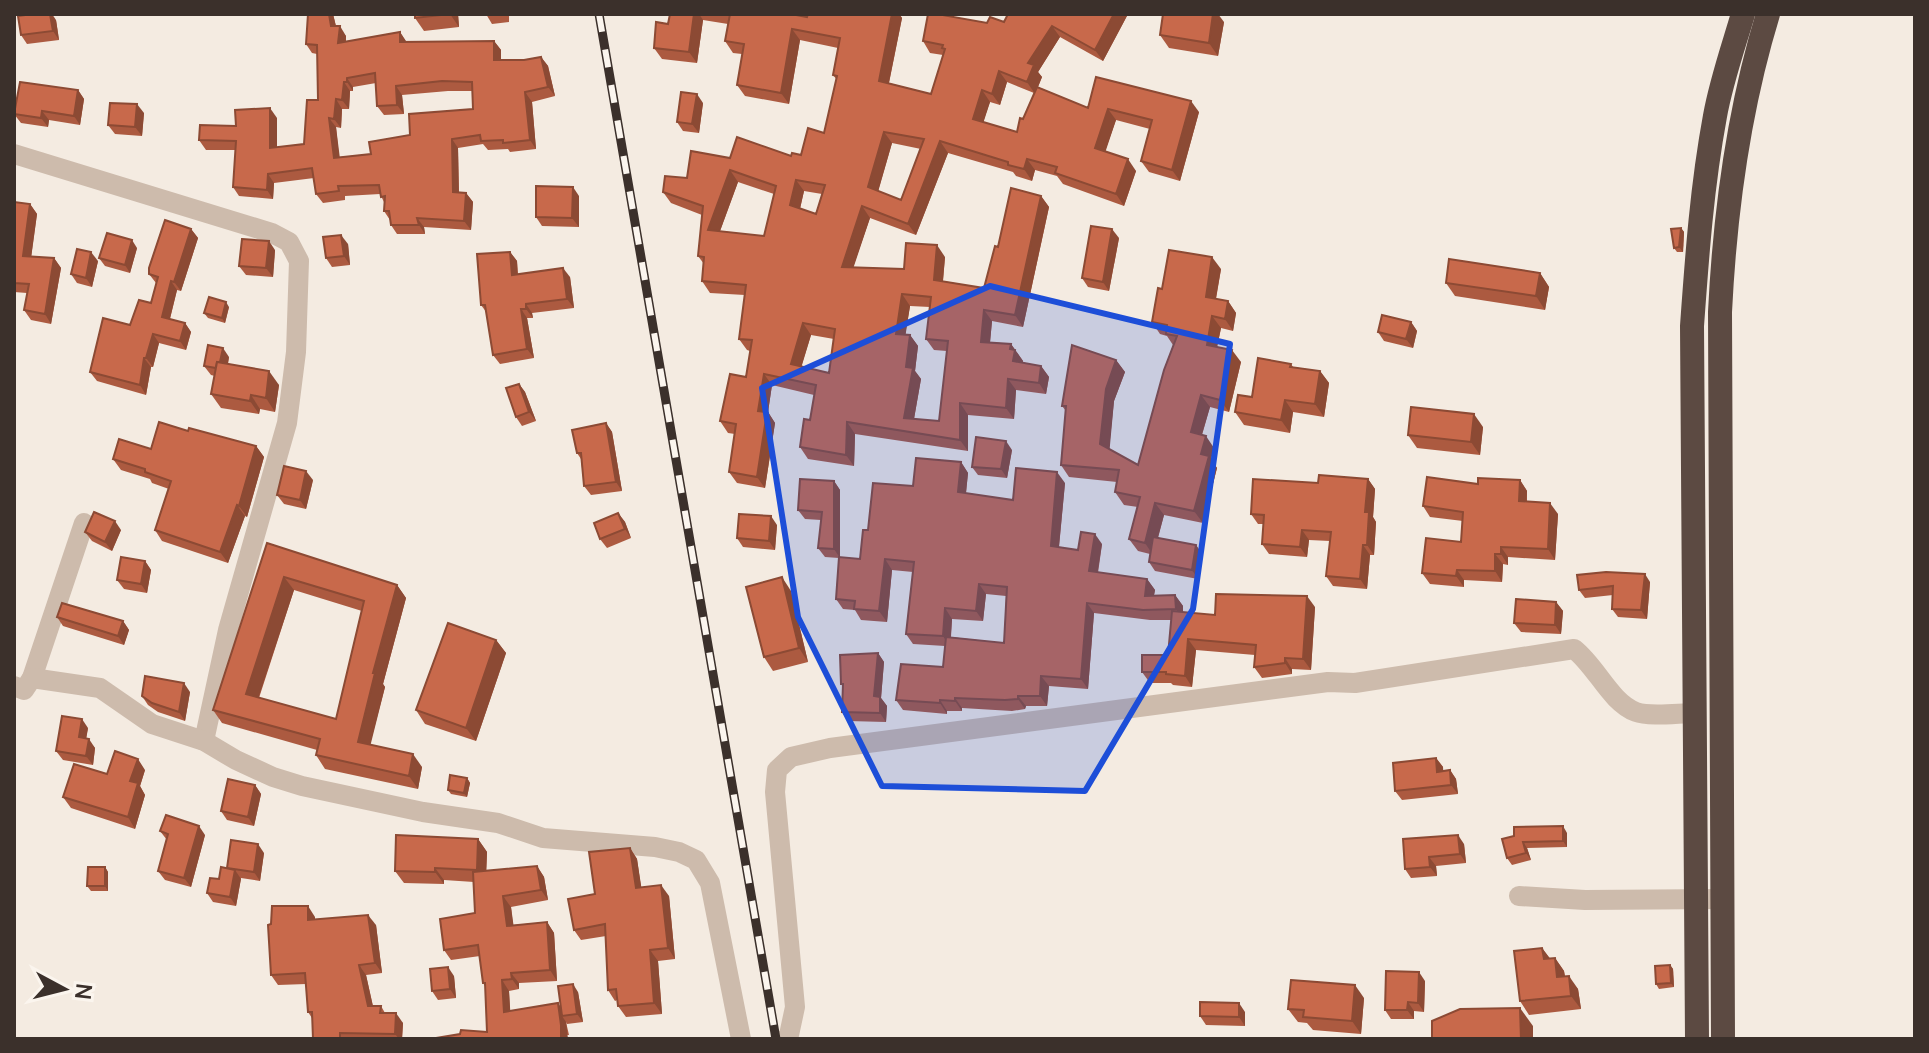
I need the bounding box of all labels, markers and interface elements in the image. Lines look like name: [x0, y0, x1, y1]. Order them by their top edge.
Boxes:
north arrow: [24, 949, 104, 1029]
text: N: [68, 982, 100, 1001]

